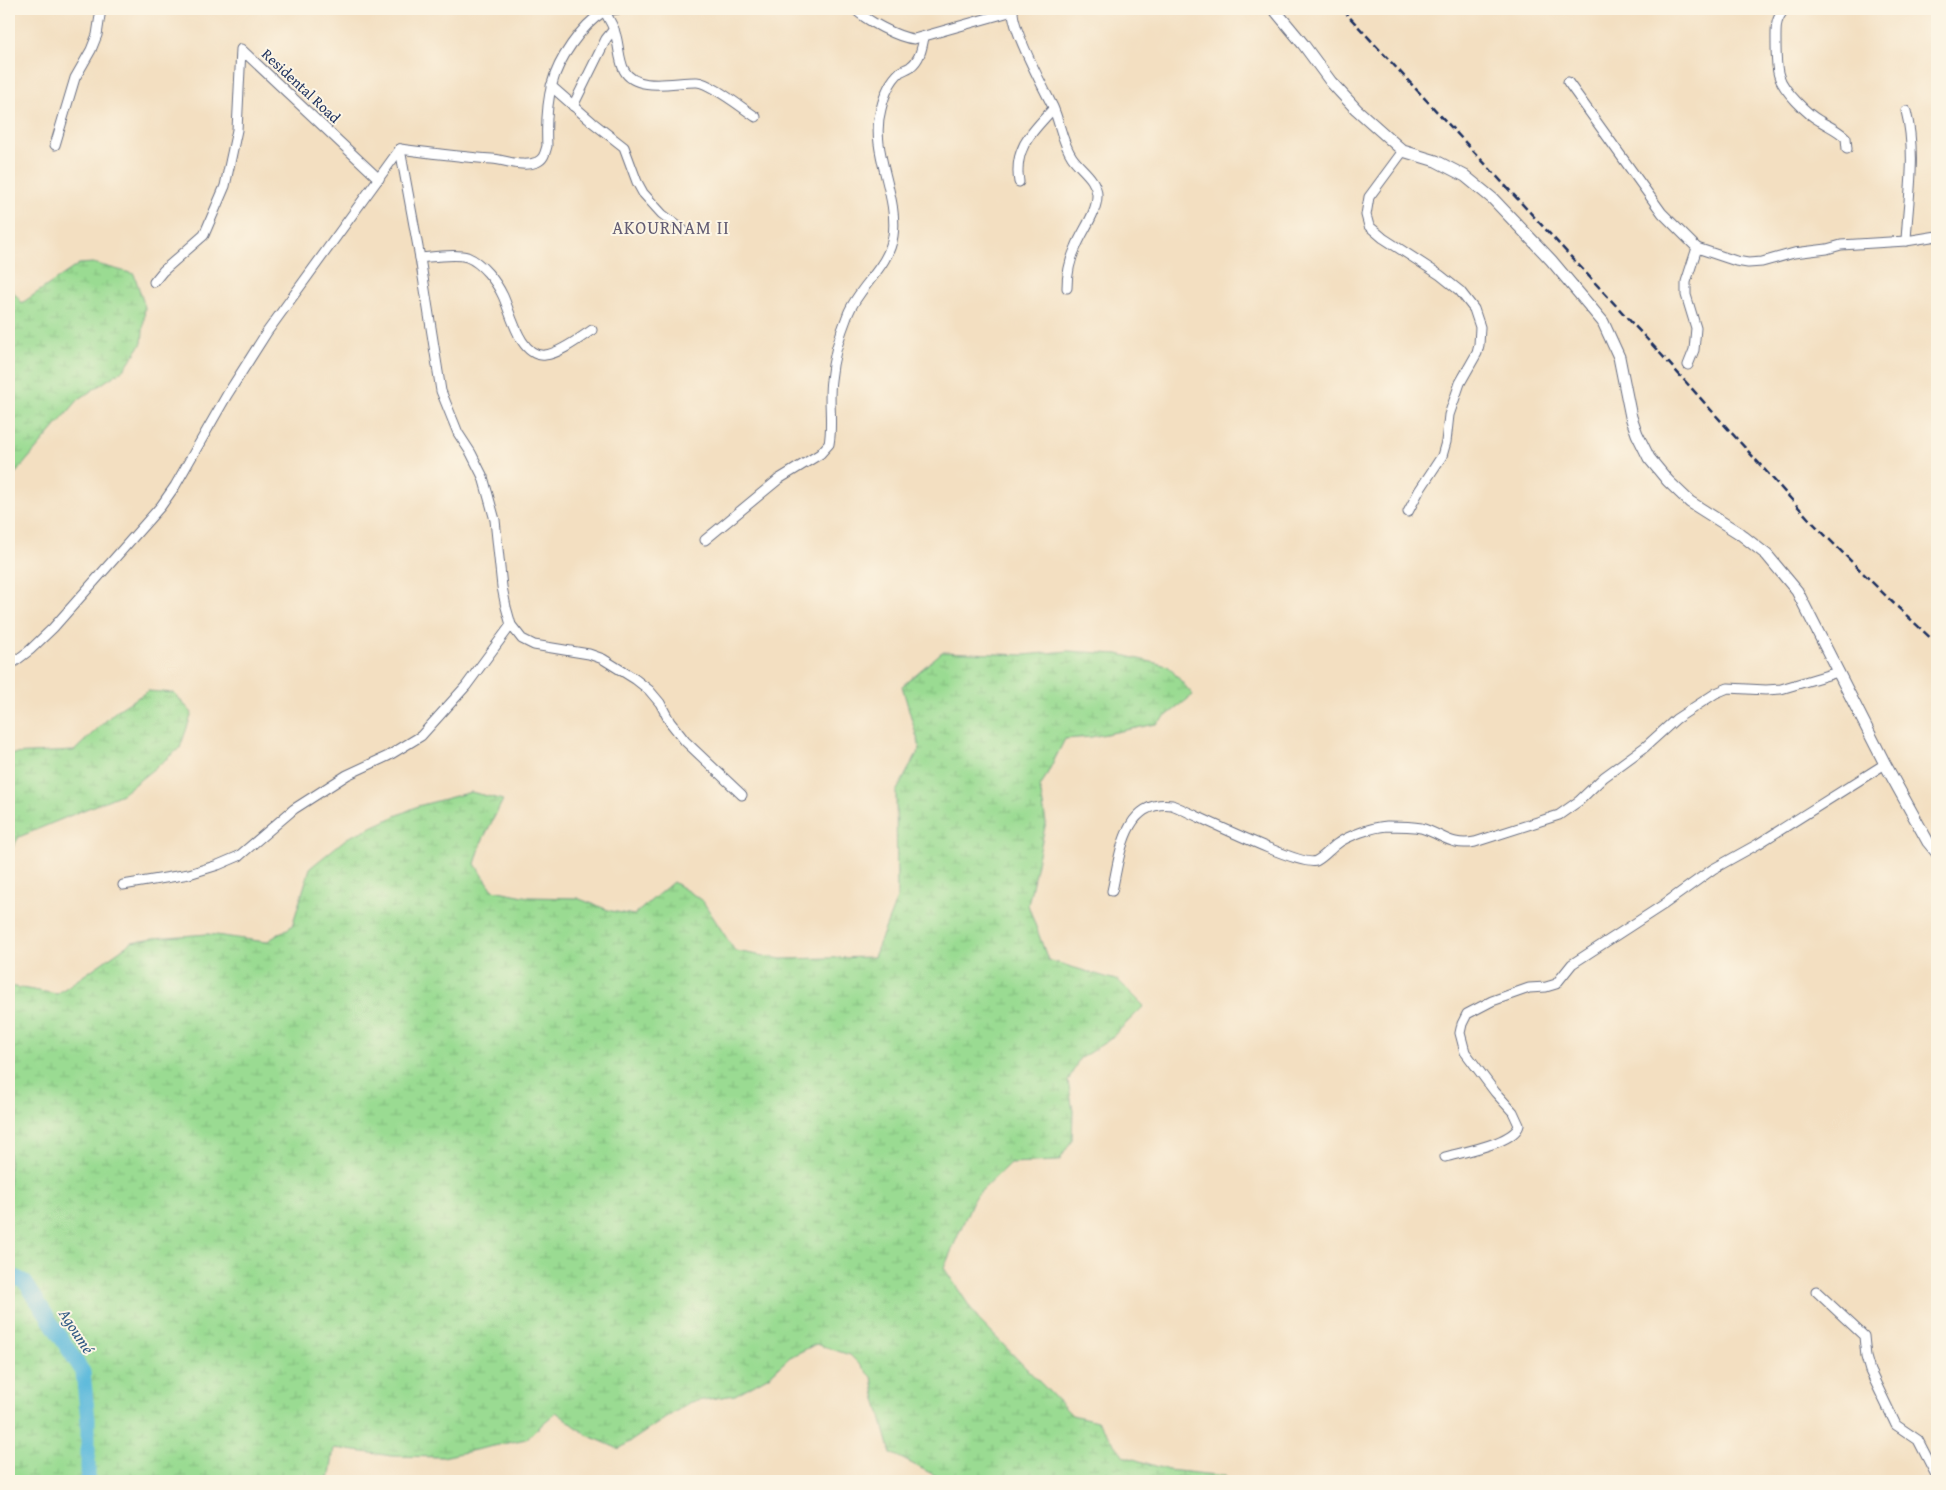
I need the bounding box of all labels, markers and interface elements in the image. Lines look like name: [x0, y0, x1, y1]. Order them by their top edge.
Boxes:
street label: Residental Road: [257, 44, 345, 128]
district label: AKOURNAM II: [612, 214, 730, 241]
water label: Agoumé: [53, 1303, 101, 1359]

